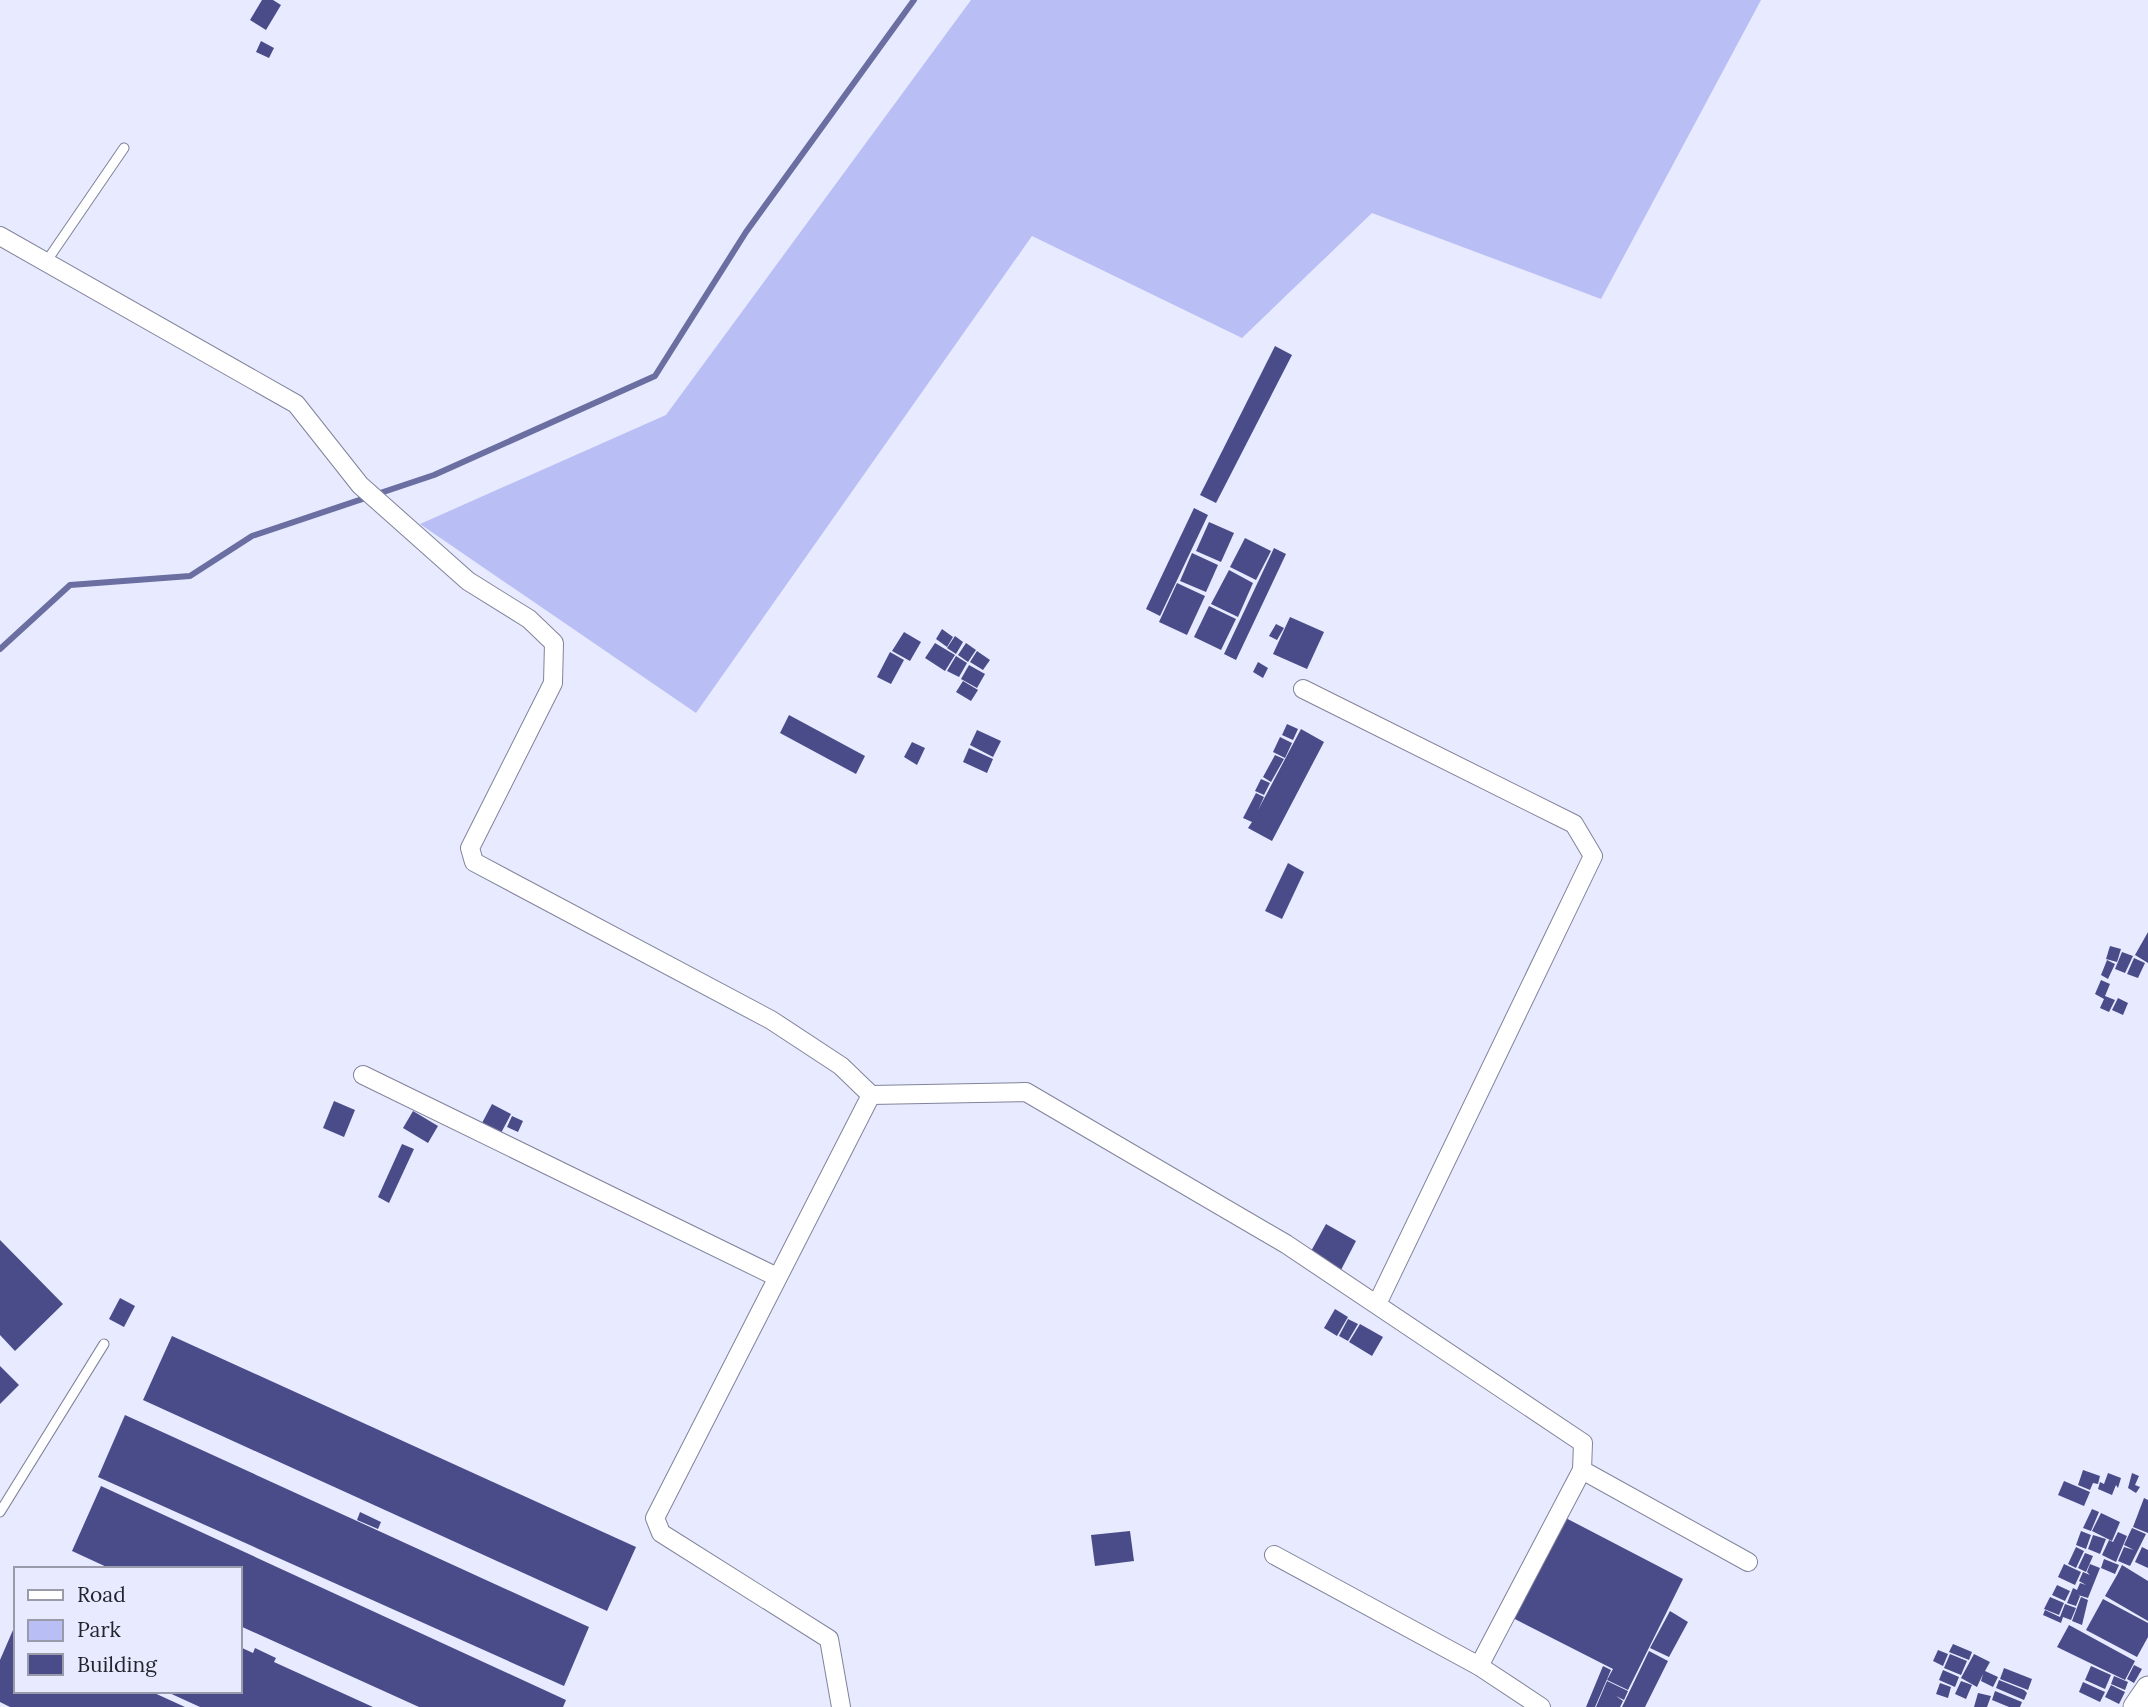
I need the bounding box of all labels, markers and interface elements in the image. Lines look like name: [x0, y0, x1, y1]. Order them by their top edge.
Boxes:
legend: [14, 1567, 242, 1693]
text: Road: [77, 1581, 126, 1608]
text: Park: [77, 1616, 121, 1643]
text: Building: [77, 1651, 157, 1678]

